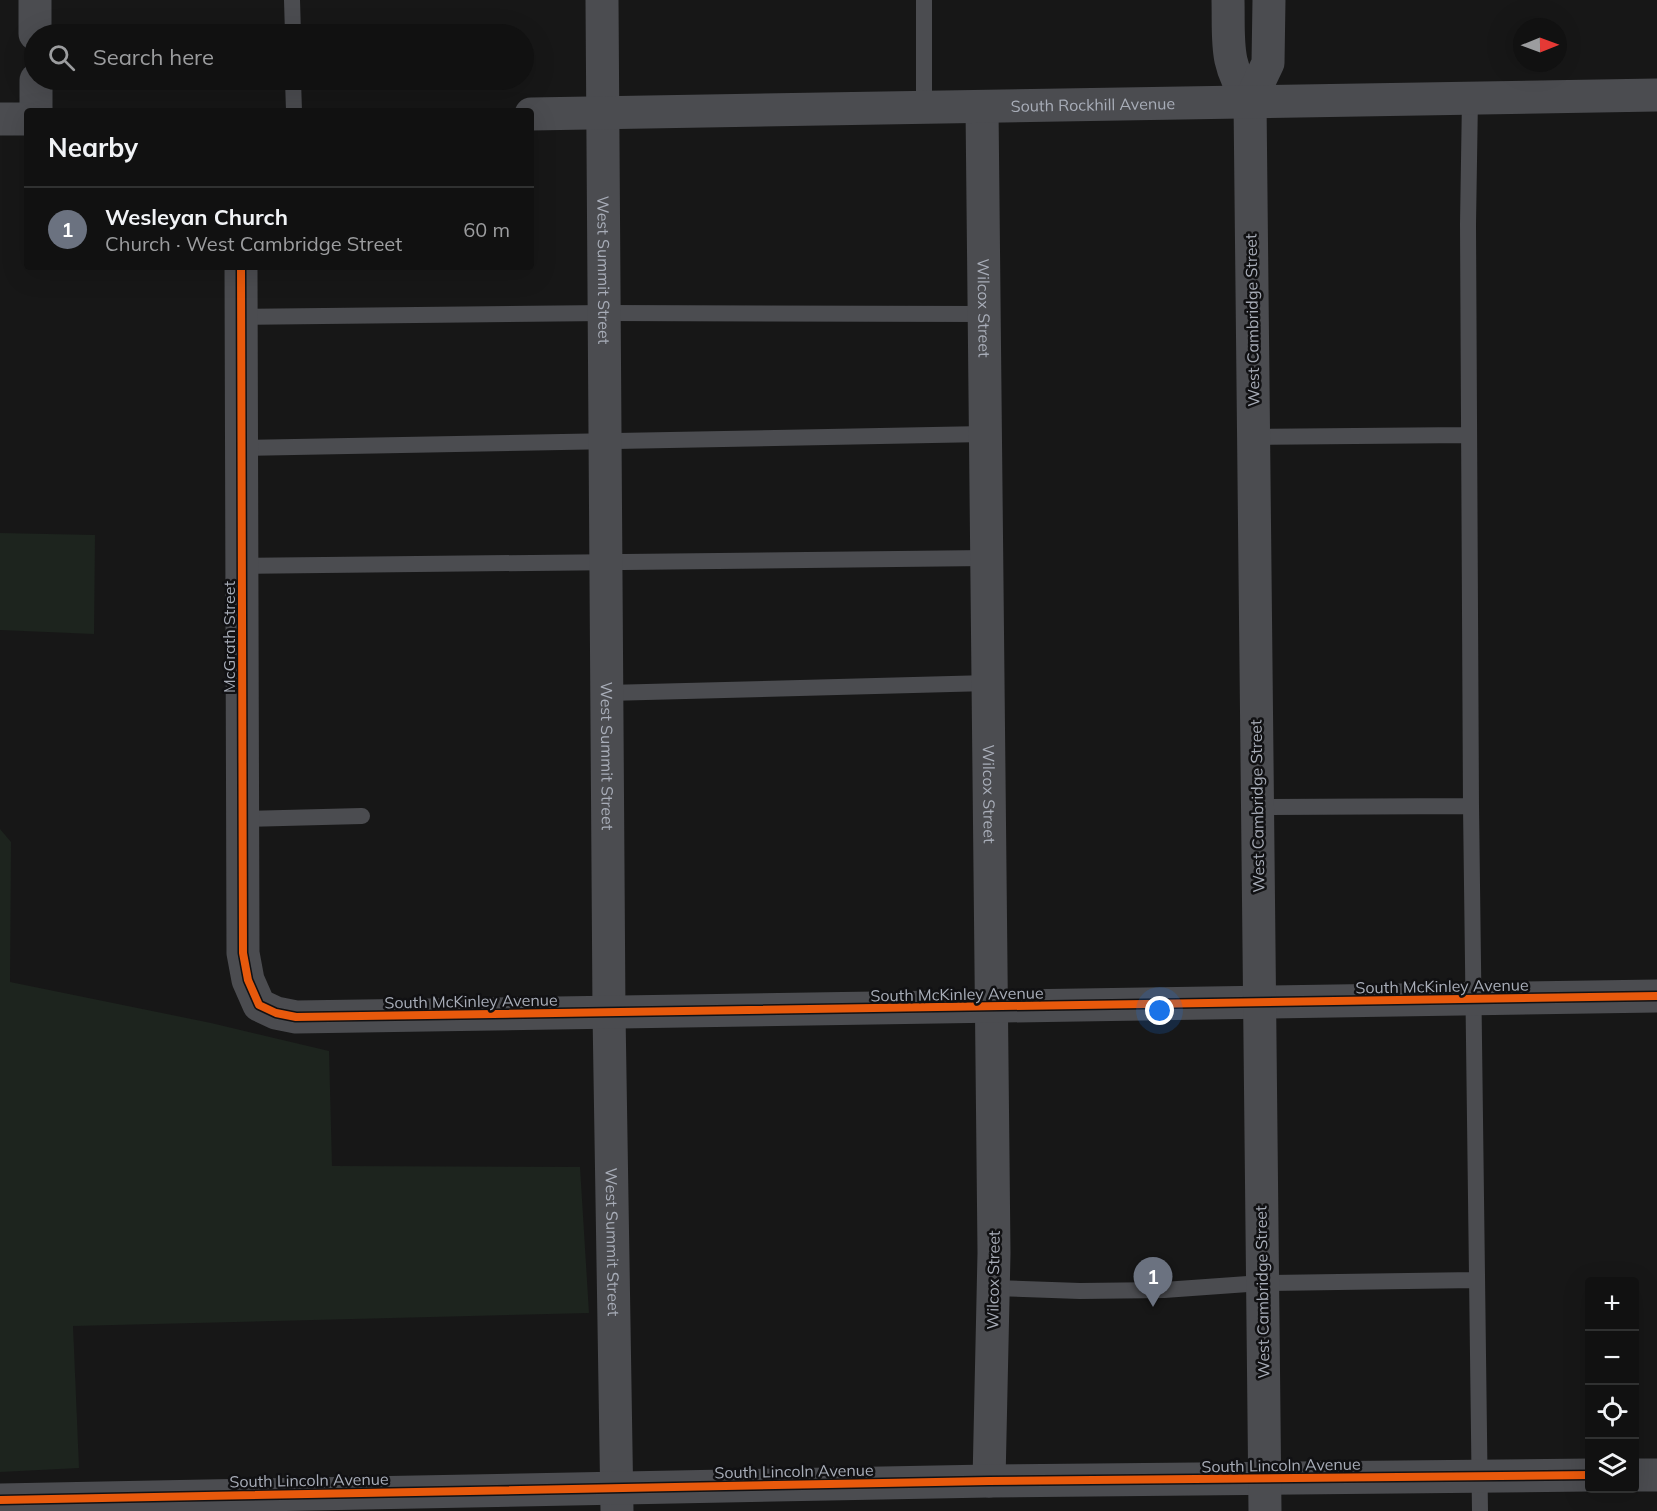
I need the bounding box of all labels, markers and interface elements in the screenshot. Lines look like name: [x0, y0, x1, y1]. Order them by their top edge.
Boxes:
north arrow: [1513, 18, 1567, 72]
search box: [24, 24, 534, 90]
icon: search: [45, 41, 78, 74]
text: Search here: [93, 43, 214, 71]
street label: South Rockhill Avenue: [1010, 93, 1175, 116]
text: Nearby: [48, 131, 138, 164]
street label: West Summit Street: [593, 196, 614, 345]
text: Wesleyan Church: [105, 203, 288, 231]
text: 1: [62, 217, 74, 242]
text: 60 m: [463, 217, 510, 242]
text: Church · West Cambridge Street: [105, 231, 402, 256]
street label: West Cambridge Street: [1240, 233, 1264, 407]
street label: Wilcox Street: [974, 258, 995, 358]
street label: McGrath Street: [219, 581, 239, 693]
street label: West Summit Street: [597, 682, 618, 831]
street label: West Cambridge Street: [1245, 719, 1269, 893]
street label: Wilcox Street: [979, 744, 1000, 844]
street label: South McKinley Avenue: [1355, 974, 1529, 998]
street label: South McKinley Avenue: [870, 982, 1044, 1006]
street label: South McKinley Avenue: [384, 989, 558, 1013]
your location: [1145, 996, 1174, 1025]
street label: West Summit Street: [601, 1168, 624, 1317]
street label: West Cambridge Street: [1250, 1205, 1274, 1379]
street label: Wilcox Street: [982, 1230, 1004, 1330]
pin: 1: [1134, 1258, 1172, 1307]
map controls: [1585, 1277, 1639, 1493]
button: +: [1585, 1277, 1639, 1331]
button: −: [1585, 1331, 1639, 1385]
button: locate: [1585, 1385, 1639, 1439]
button: layers: [1585, 1439, 1639, 1493]
street label: South Lincoln Avenue: [1201, 1454, 1361, 1476]
street label: South Lincoln Avenue: [714, 1460, 874, 1482]
street label: South Lincoln Avenue: [229, 1469, 389, 1491]

